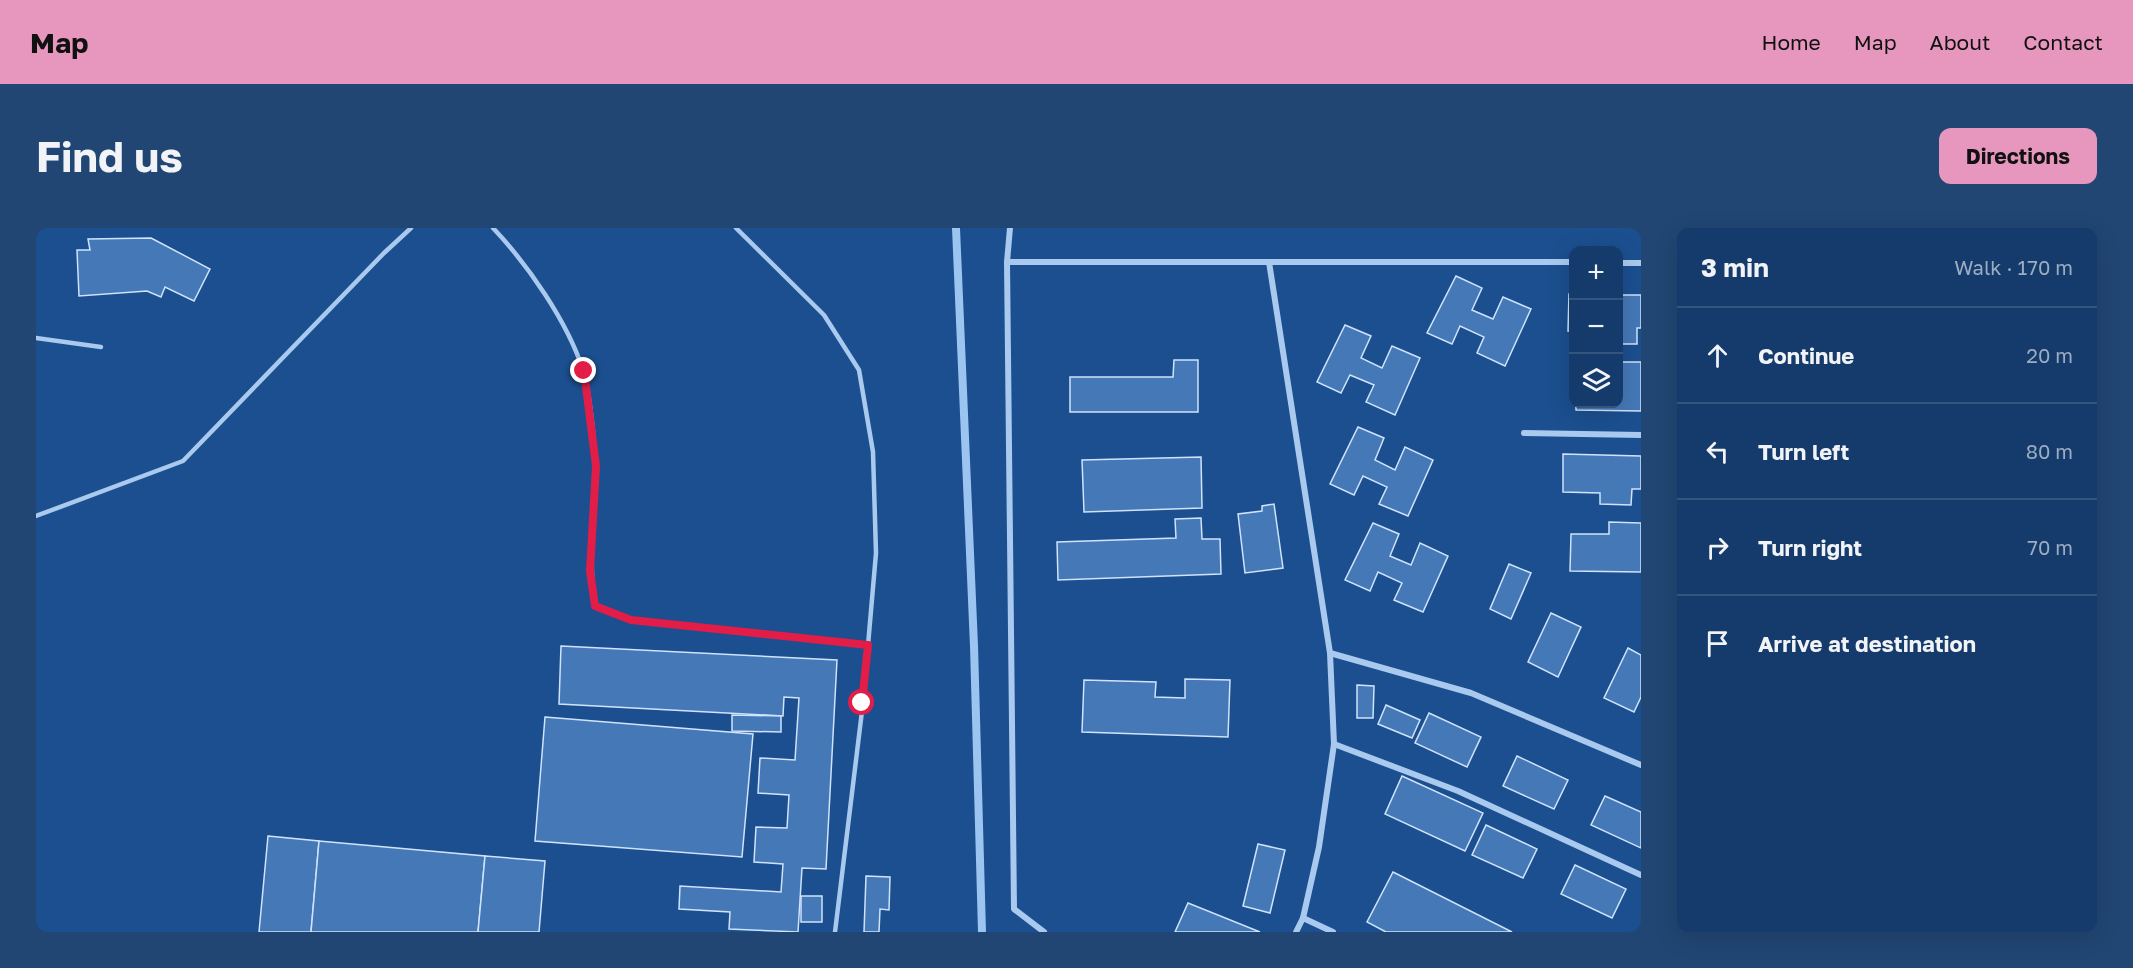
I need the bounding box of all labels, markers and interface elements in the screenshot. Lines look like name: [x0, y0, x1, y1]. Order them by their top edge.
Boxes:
text: Map: [30, 26, 88, 59]
text: Home: [1761, 29, 1821, 55]
text: Map: [1854, 29, 1897, 55]
text: About: [1930, 29, 1990, 55]
text: Contact: [2023, 29, 2103, 55]
button: Directions: [1939, 128, 2097, 184]
text: Find us: [36, 131, 183, 181]
map controls: [1569, 246, 1623, 408]
button: +: [1569, 246, 1623, 300]
text: 3 min: [1701, 252, 1769, 283]
text: Walk · 170 m: [1954, 255, 2073, 279]
button: −: [1569, 300, 1623, 354]
icon: ahead: [1701, 339, 1734, 372]
text: Continue: [1758, 342, 1854, 369]
text: 20 m: [2026, 343, 2073, 367]
button: layers: [1569, 354, 1623, 408]
route end: [570, 357, 596, 383]
icon: left: [1701, 435, 1734, 468]
text: Turn left: [1758, 438, 1849, 465]
text: 80 m: [2026, 439, 2073, 463]
icon: right: [1701, 531, 1734, 564]
text: Turn right: [1758, 534, 1862, 561]
text: 70 m: [2027, 535, 2073, 559]
icon: arrive: [1701, 627, 1734, 660]
text: Arrive at destination: [1758, 630, 1976, 657]
route start: [848, 689, 874, 715]

